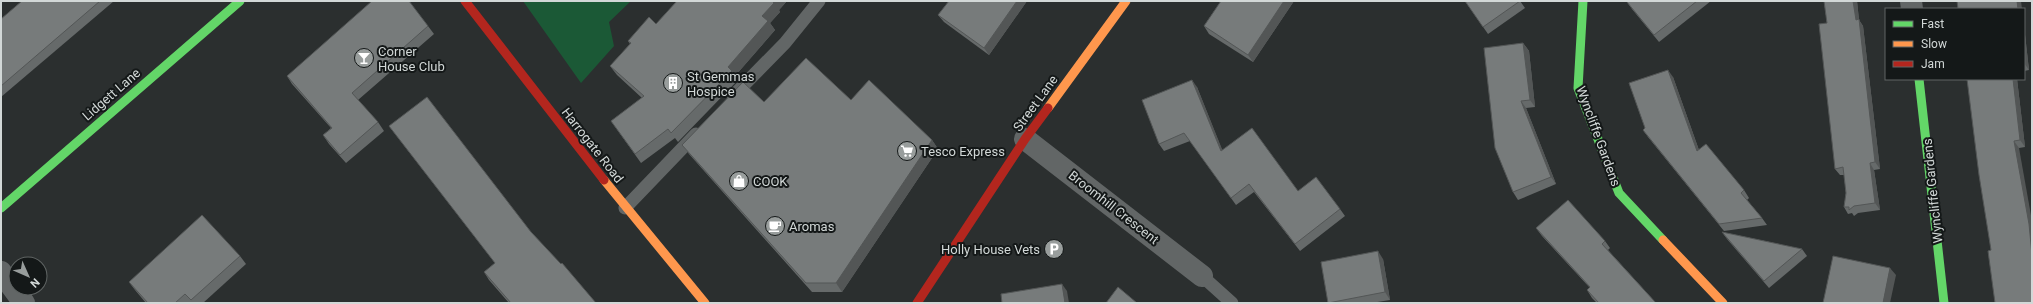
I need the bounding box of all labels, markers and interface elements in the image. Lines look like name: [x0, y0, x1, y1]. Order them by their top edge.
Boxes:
legend: [1885, 8, 2025, 80]
text: Fast: [1921, 17, 1944, 31]
text: Slow: [1921, 37, 1947, 51]
place label: Corner House Club: [378, 44, 445, 74]
bar icon: Corner House Club: [353, 47, 375, 69]
text: Jam: [1921, 57, 1945, 71]
street label: Lidgett Lane: [79, 65, 143, 124]
place label: St Gemmas Hospice: [687, 69, 755, 99]
building icon: St Gemmas Hospice: [662, 72, 684, 94]
street label: Street Lane: [1010, 72, 1061, 134]
street label: Wyncliffe Gardens: [1573, 84, 1624, 188]
street label: Harrogate Road: [559, 105, 627, 186]
street label: Wyncliffe Gardens: [1920, 138, 1945, 244]
supermarket icon: Tesco Express: [896, 140, 918, 162]
place label: Tesco Express: [921, 144, 1005, 159]
street label: Broomhill Crescent: [1066, 168, 1162, 247]
shop icon: COOK: [728, 170, 750, 192]
place label: COOK: [753, 174, 788, 189]
cafe icon: Aromas: [764, 215, 786, 237]
place label: Aromas: [789, 219, 835, 234]
parking icon: Holly House Vets: [1043, 238, 1065, 260]
place label: Holly House Vets: [941, 242, 1040, 257]
north arrow: [8, 256, 48, 296]
text: N: [27, 275, 42, 290]

